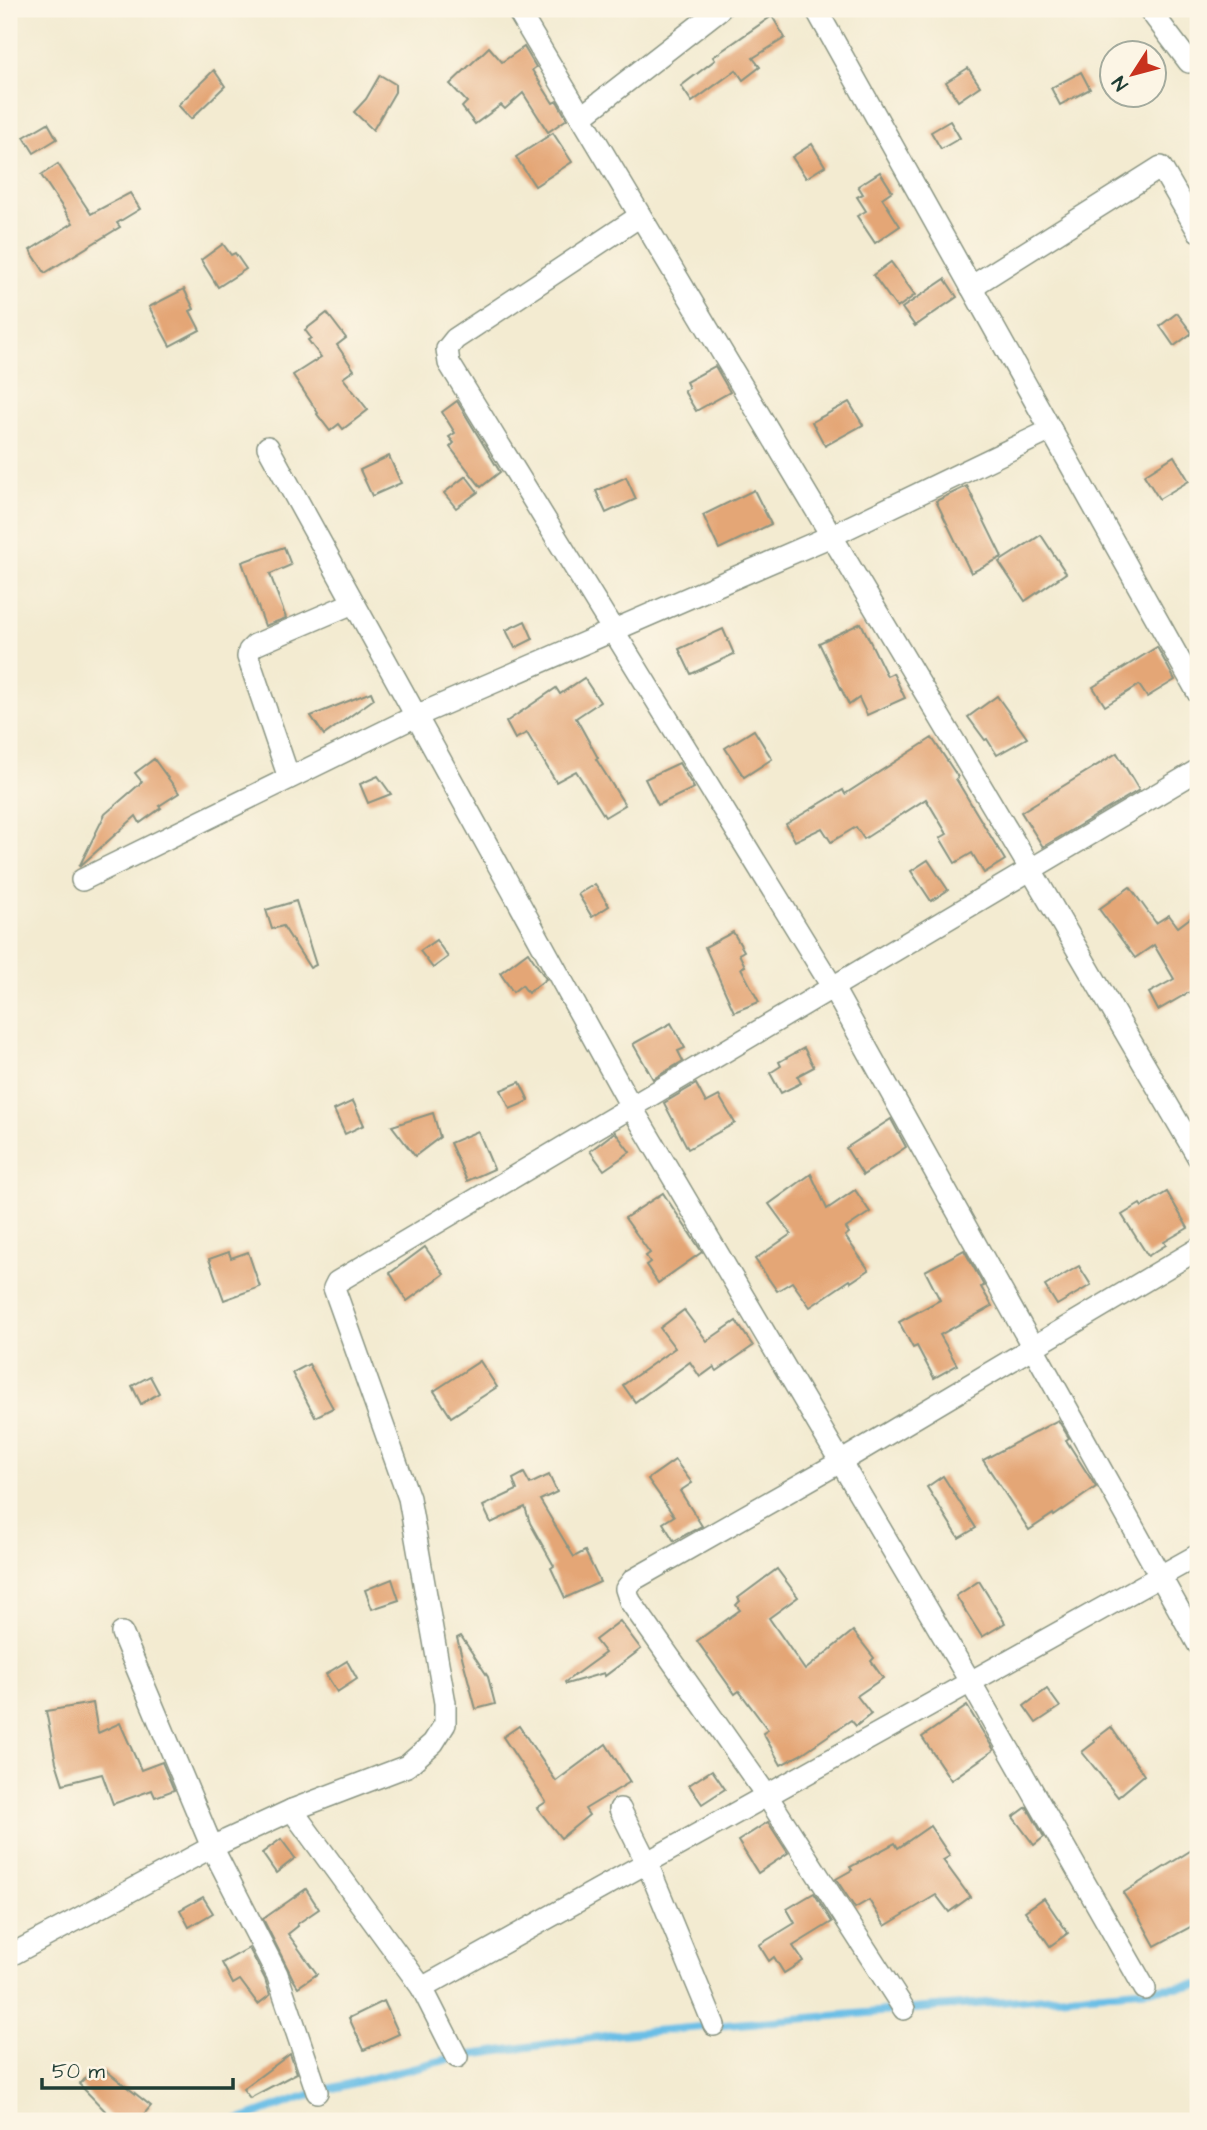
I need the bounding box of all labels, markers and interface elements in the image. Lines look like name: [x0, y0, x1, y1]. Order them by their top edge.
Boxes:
north arrow: [1098, 38, 1168, 108]
text: N: [1106, 70, 1135, 96]
scale bar: [42, 2046, 233, 2090]
text: 50 m: [52, 2057, 106, 2086]

